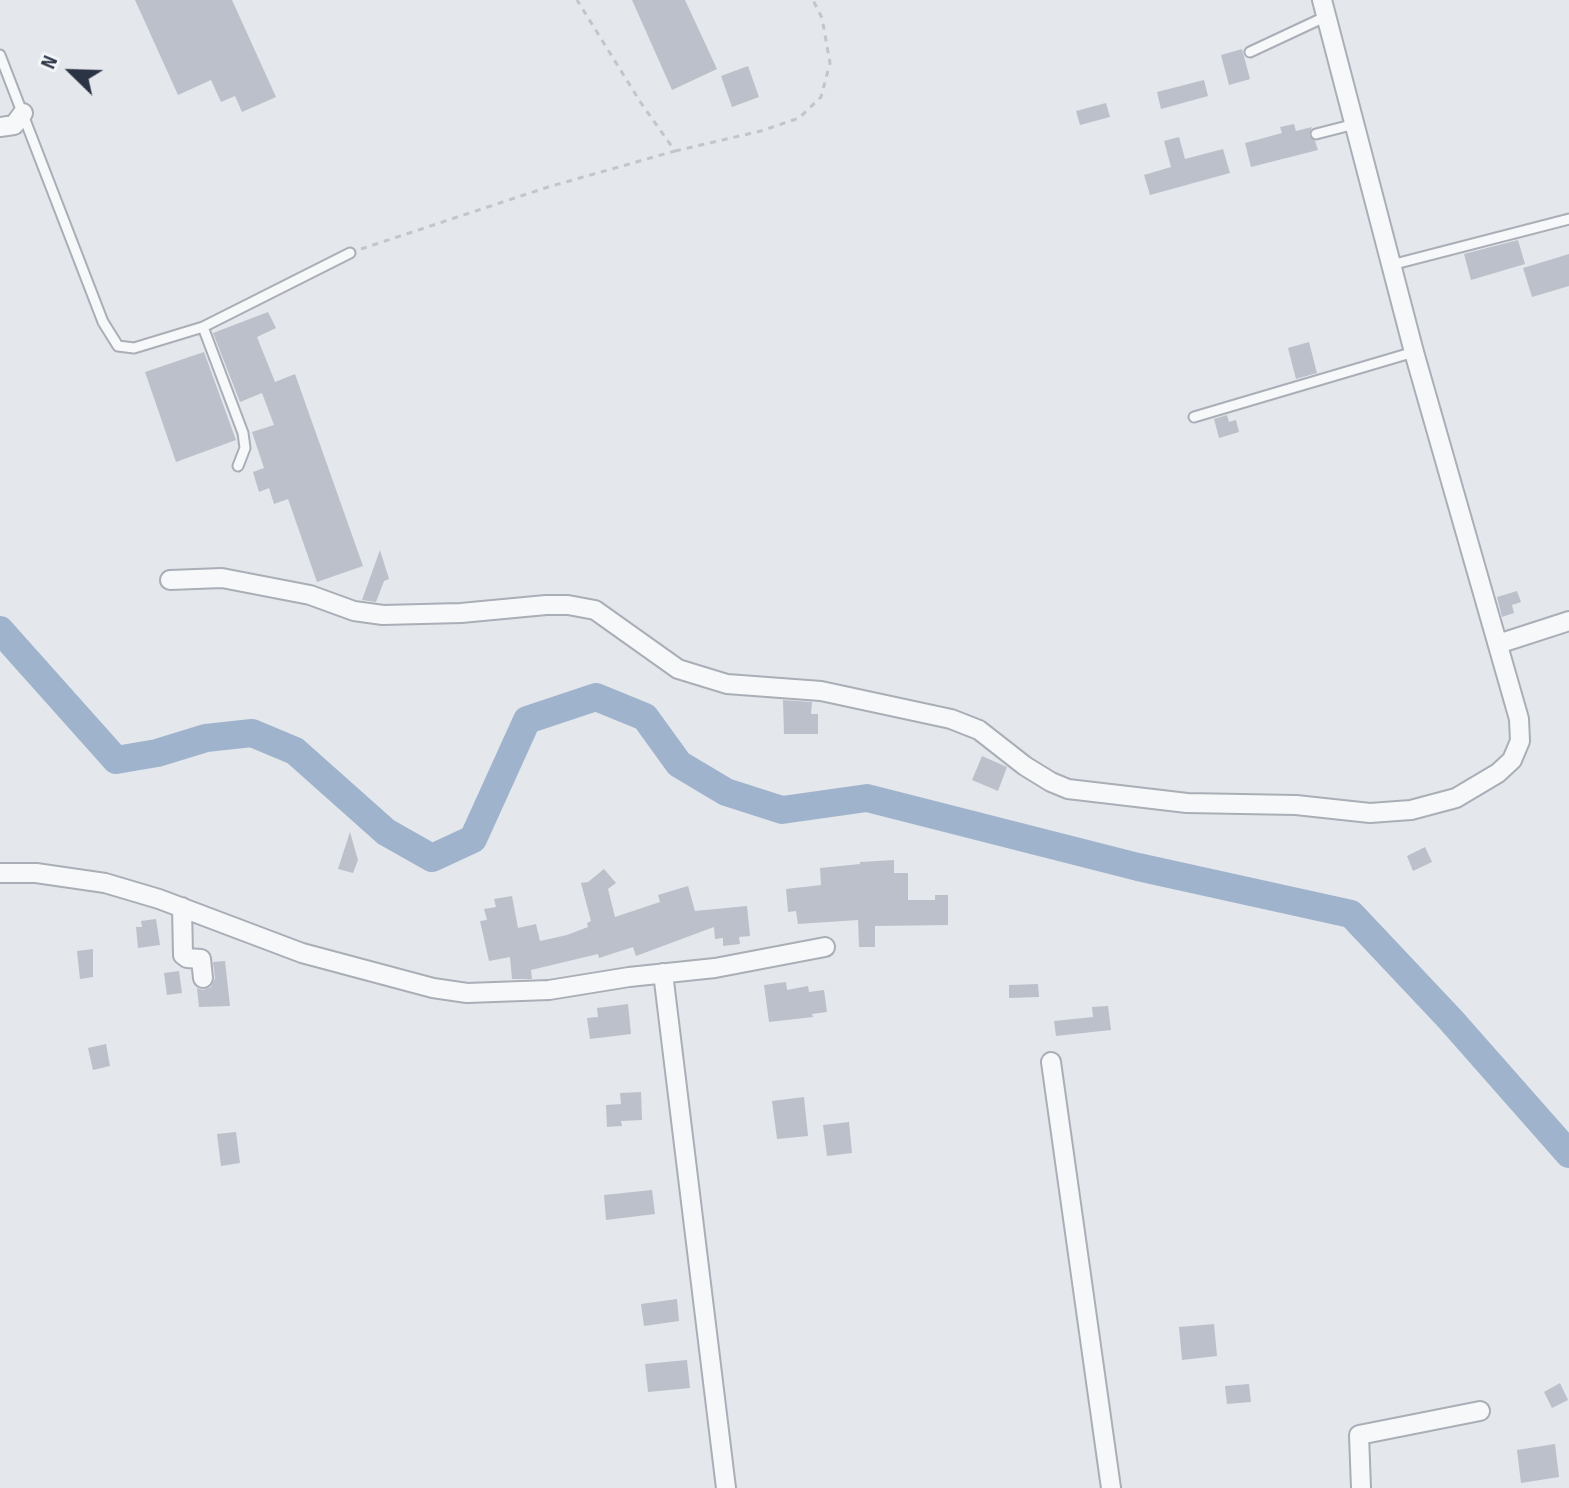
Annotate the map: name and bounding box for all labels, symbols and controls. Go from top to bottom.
north arrow [32,32,112,112]
text: N [35,52,64,73]

